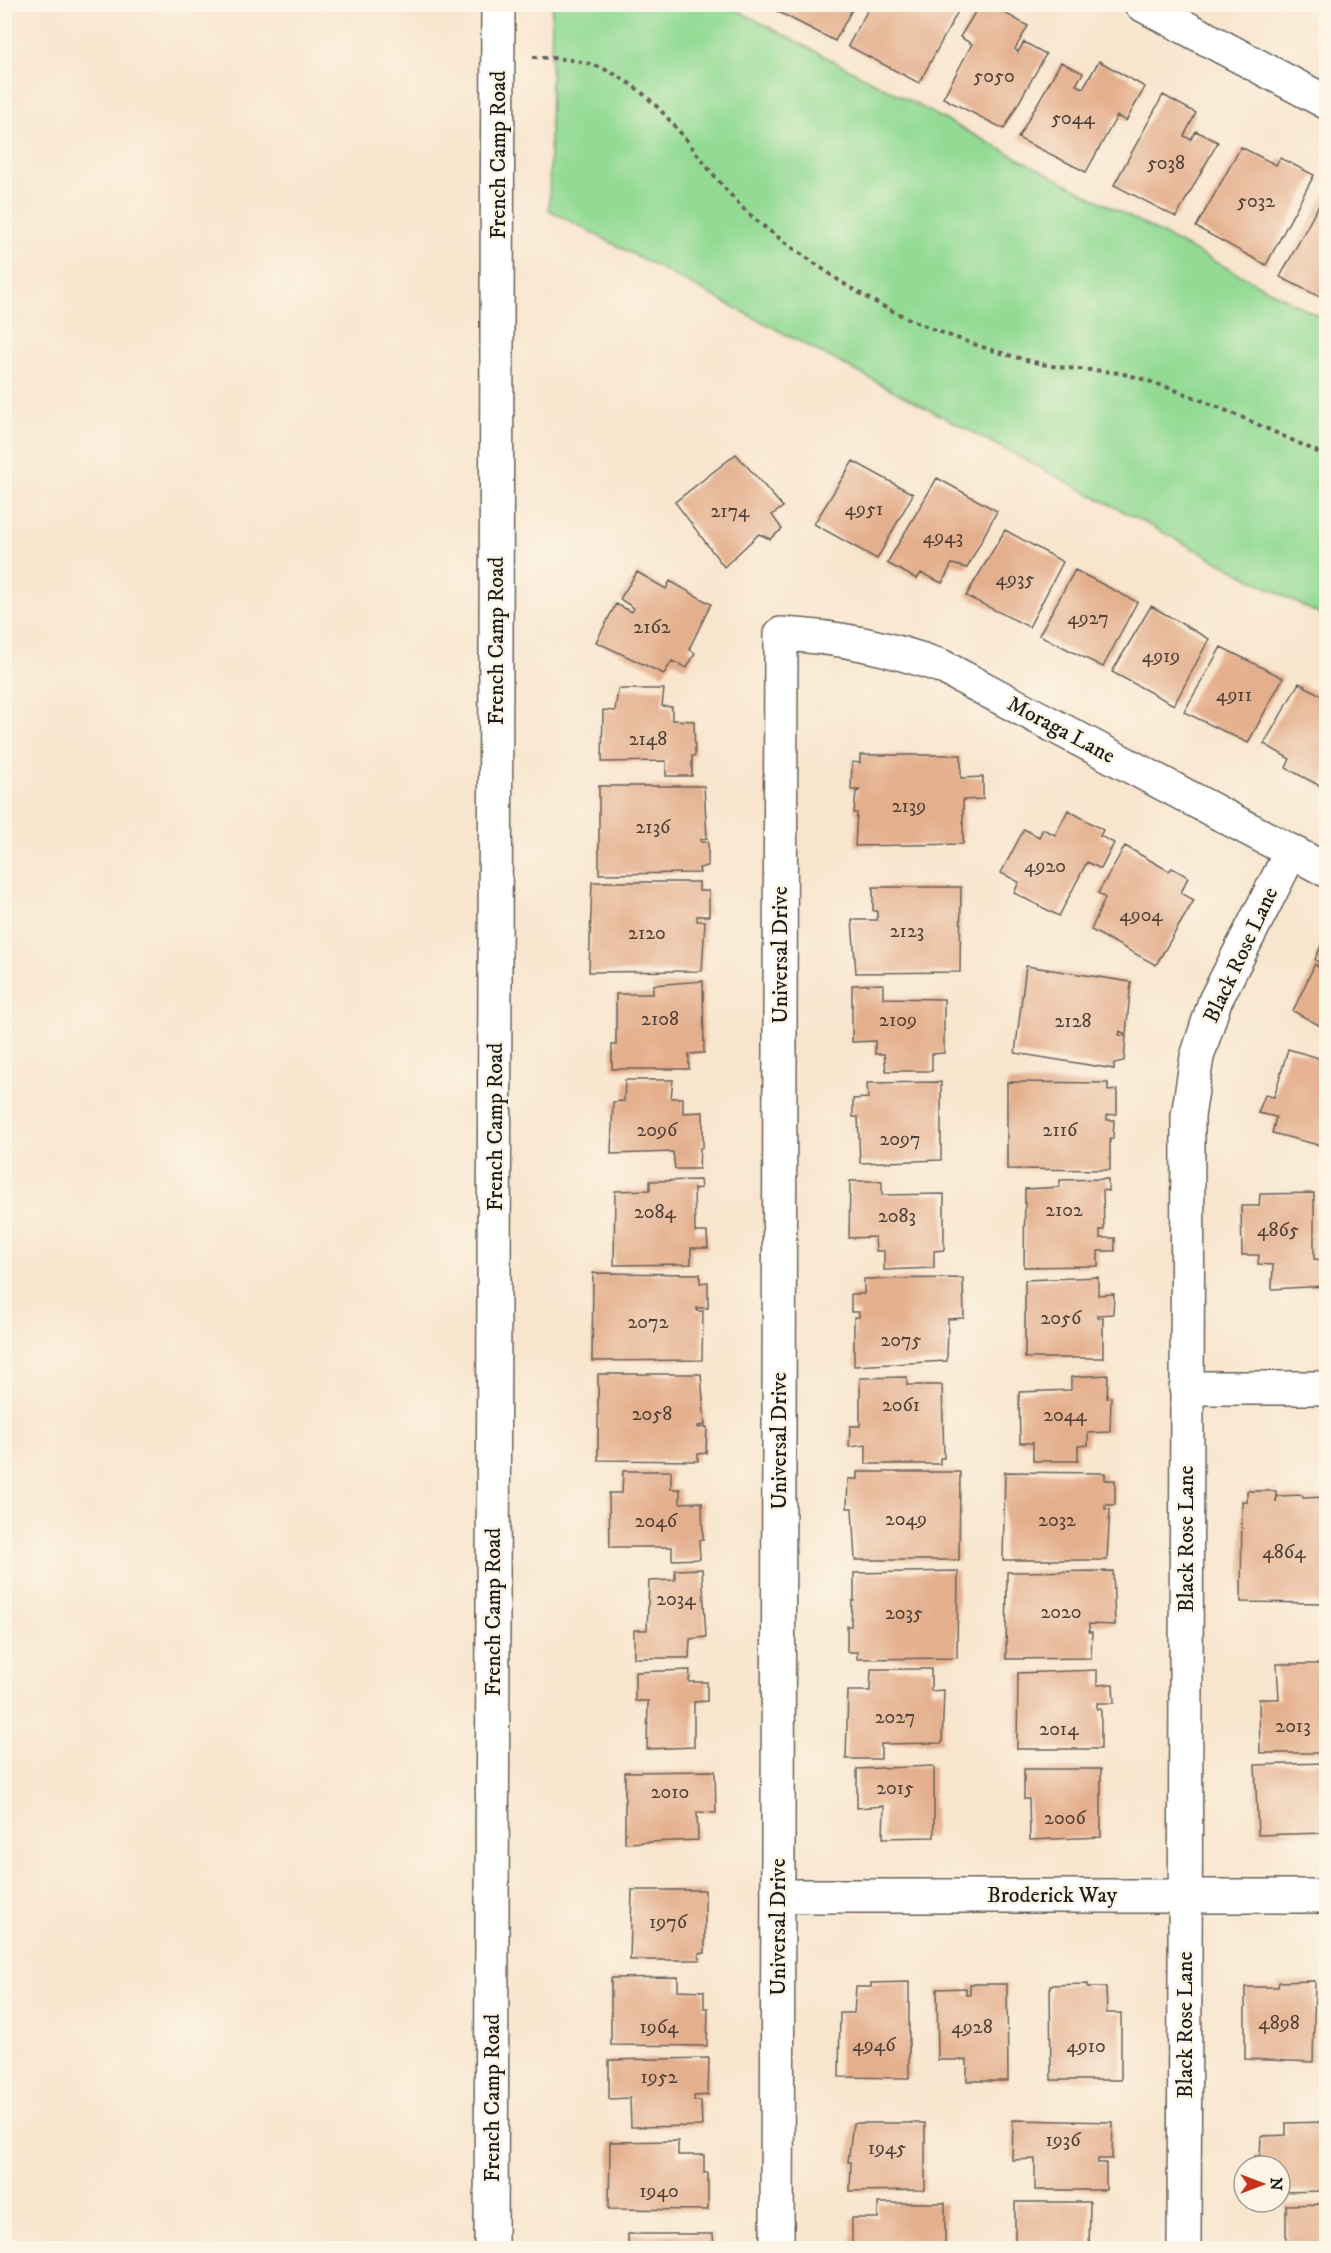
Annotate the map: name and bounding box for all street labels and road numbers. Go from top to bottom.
street label: French Camp Road [485,71,512,239]
street label: French Camp Road [483,557,510,725]
street label: Moraga Lane [1002,690,1120,770]
street label: Black Rose Lane [1198,883,1284,1027]
street label: Universal Drive [767,886,794,1024]
street label: French Camp Road [482,1043,509,1211]
street label: Universal Drive [766,1372,793,1510]
street label: Black Rose Lane [1173,1466,1200,1613]
street label: French Camp Road [480,1528,507,1696]
street label: Universal Drive [765,1858,792,1996]
street label: Broderick Way [987,1882,1118,1909]
street label: Black Rose Lane [1172,1952,1199,2099]
street label: French Camp Road [479,2014,506,2182]

